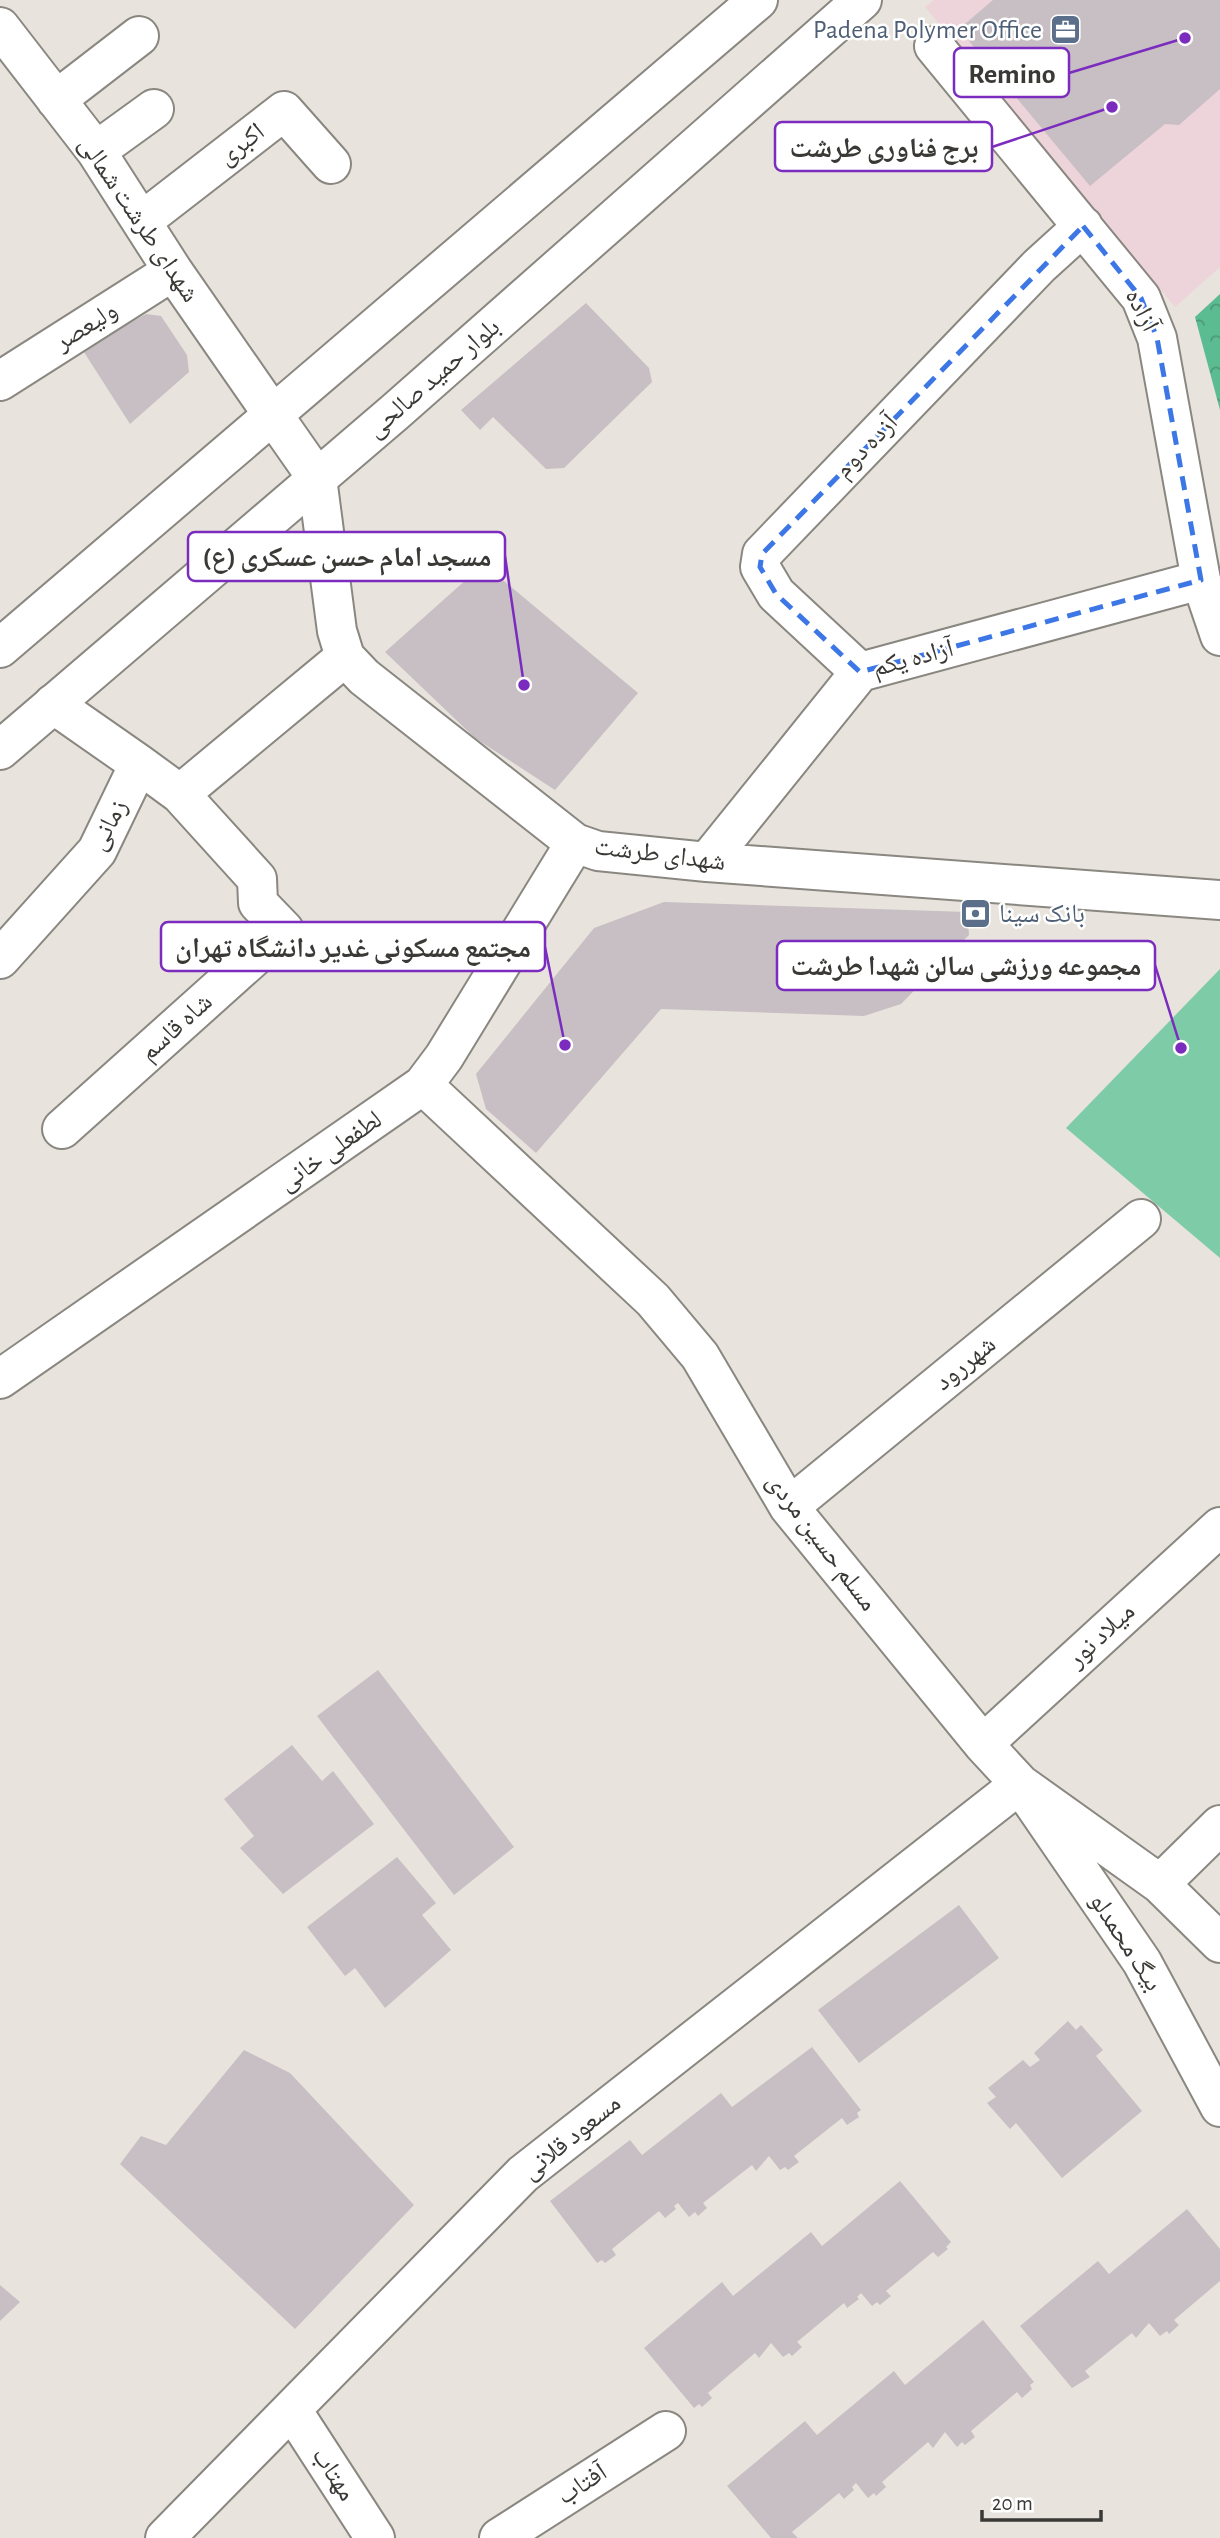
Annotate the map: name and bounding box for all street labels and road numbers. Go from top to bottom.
street label: اکبری [213,118,270,172]
street label: شهدای طرشت شمالی [72,131,204,308]
street label: آزاده [1120,284,1165,337]
street label: ولیعصر [49,297,122,357]
street label: بلوار حمید صالحی [361,313,506,444]
street label: آزده دوم [829,408,906,486]
street label: آزاده یکم [870,634,958,684]
street label: زمانی [84,795,134,856]
street label: شهدای طرشت [593,833,727,877]
street label: شاه قاسم [135,988,219,1068]
street label: لطفعلی خانی [274,1106,387,1198]
street label: شهررود [929,1331,1001,1396]
street label: مسلم حسین مردی [759,1468,882,1618]
street label: میلاد نور [1062,1598,1140,1674]
street label: بیگ محمدلو [1084,1888,1167,1996]
street label: مسعود قلانی [517,2089,627,2186]
street label: مهتاب [307,2443,361,2506]
street label: آفتاب [552,2457,613,2510]

